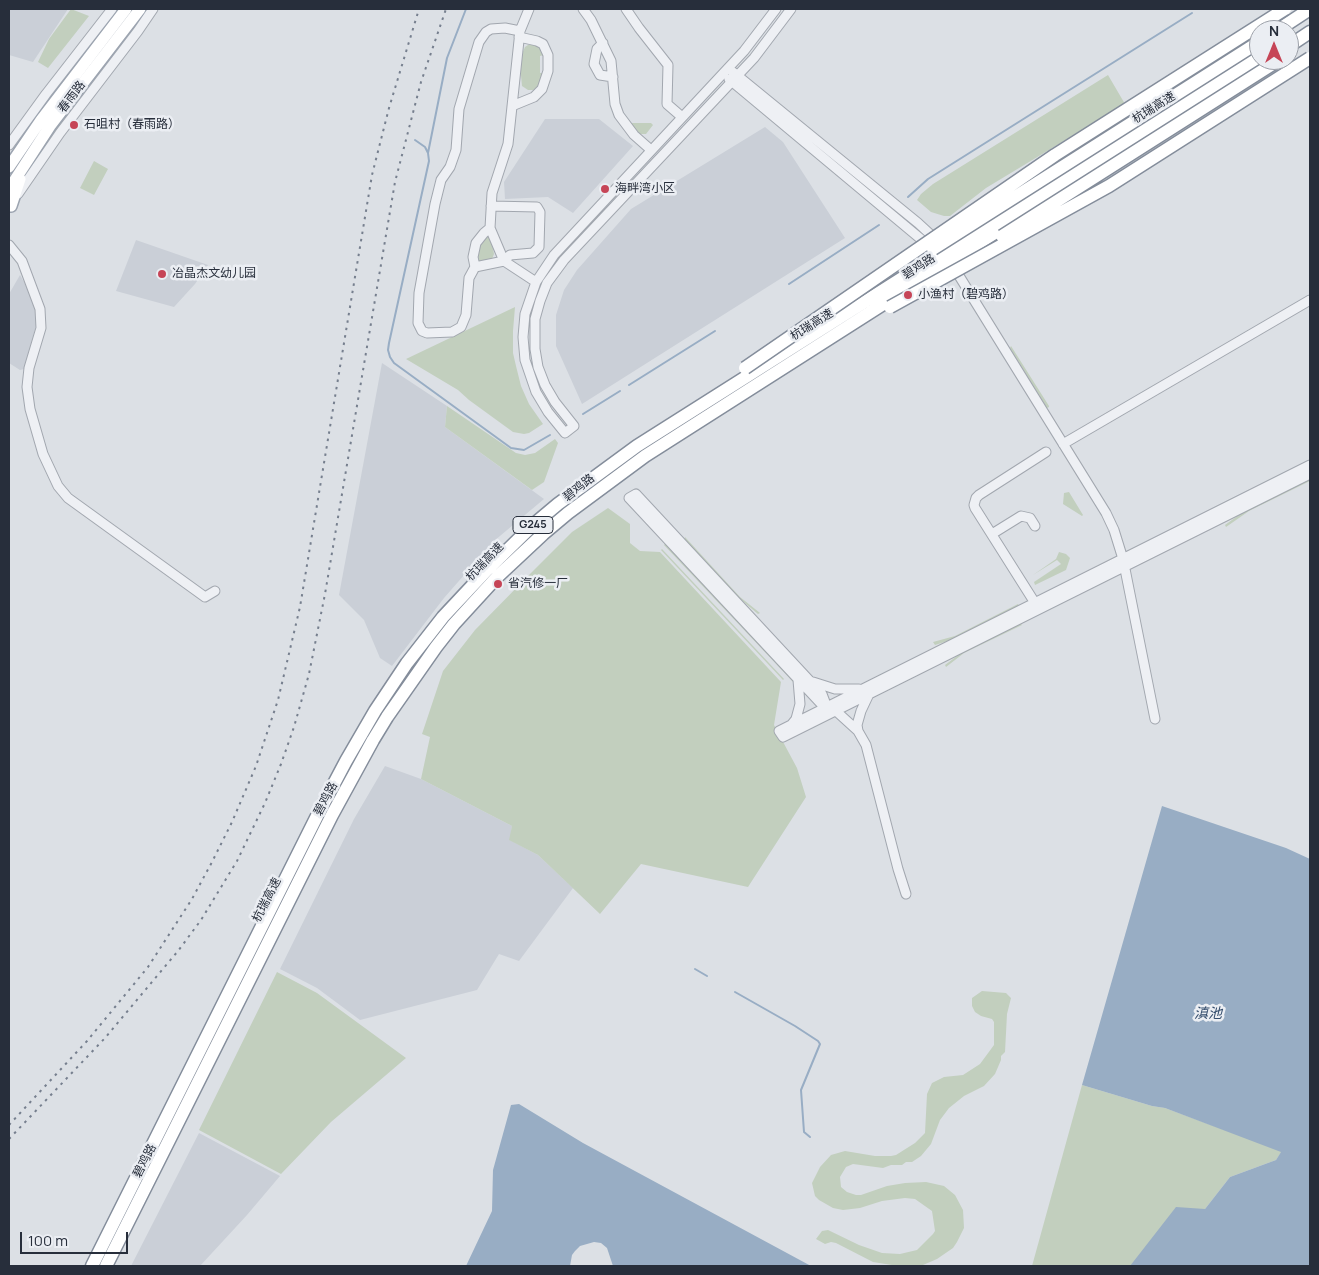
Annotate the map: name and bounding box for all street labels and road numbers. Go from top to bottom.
street label: 春雨路 [55,78,89,116]
street label: 杭瑞高速 [1130,89,1178,127]
street label: 碧鸡路 [900,251,938,283]
street label: 杭瑞高速 [788,306,836,344]
street label: 碧鸡路 [560,471,598,505]
road number: G245 [513,516,553,534]
street label: 杭瑞高速 [463,540,507,584]
street label: 碧鸡路 [311,780,341,818]
street label: 杭瑞高速 [250,875,284,925]
street label: 碧鸡路 [130,1142,160,1180]

